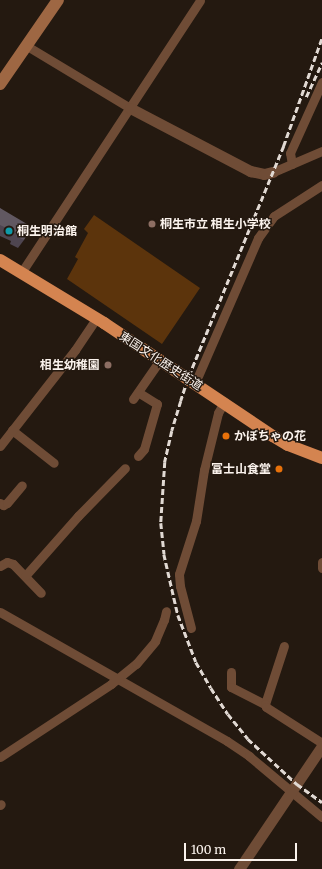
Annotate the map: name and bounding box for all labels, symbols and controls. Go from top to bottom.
place label: 桐生市立 相生小学校 [160,217,271,231]
marker: 桐生市立 相生小学校 [147,219,157,229]
place label: 桐生明治館 [17,224,77,238]
marker: 桐生明治館 [4,226,14,236]
street label: 東国文化歴史街道 [117,329,205,393]
place label: 相生幼稚園 [40,358,100,372]
marker: 相生幼稚園 [103,360,113,370]
place label: かぼちゃの花 [234,429,306,443]
marker: かぼちゃの花 [221,431,231,441]
place label: 冨士山食堂 [211,462,271,476]
marker: 冨士山食堂 [274,464,284,474]
scale bar [186,835,299,861]
text: 100 m [191,842,226,857]

